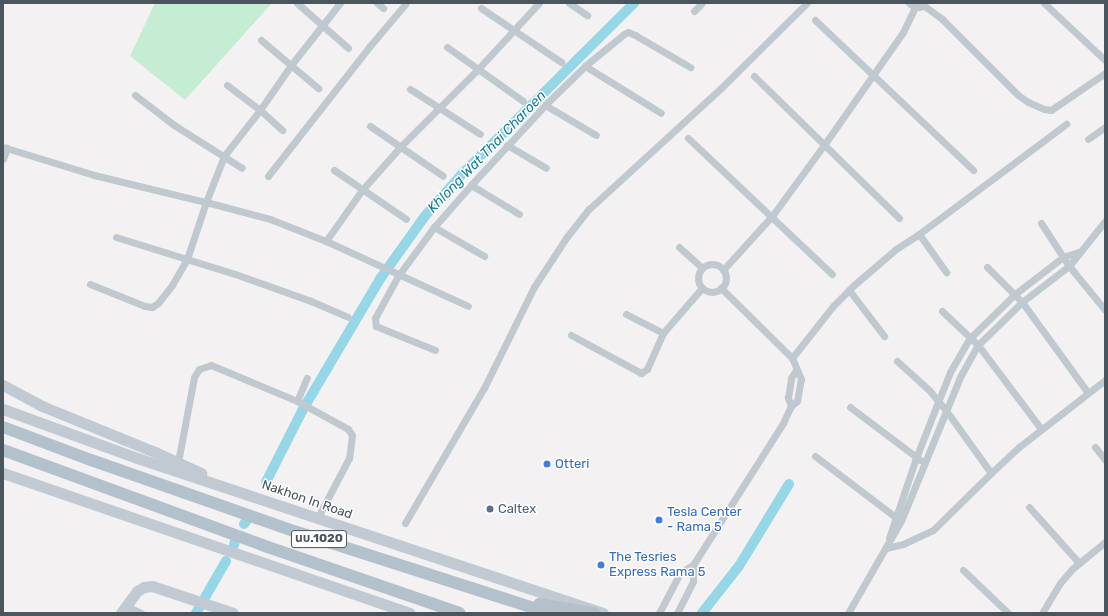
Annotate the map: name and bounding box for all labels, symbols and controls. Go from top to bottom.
water label: Khlong Wat Thai Charoen [424,87,550,217]
place label: Otteri [555,456,589,472]
marker: Otteri [542,459,552,469]
street label: Nakhon In Road [260,477,354,523]
place label: Caltex [498,501,536,517]
marker: Caltex [485,504,495,514]
place label: Tesla Center - Rama 5 [667,505,742,536]
marker: Tesla Center - Rama 5 [654,515,664,525]
road number: นบ.1020 [290,529,348,549]
place label: The Tesries Express Rama 5 [609,550,706,581]
marker: The Tesries Express Rama 5 [596,560,606,570]

